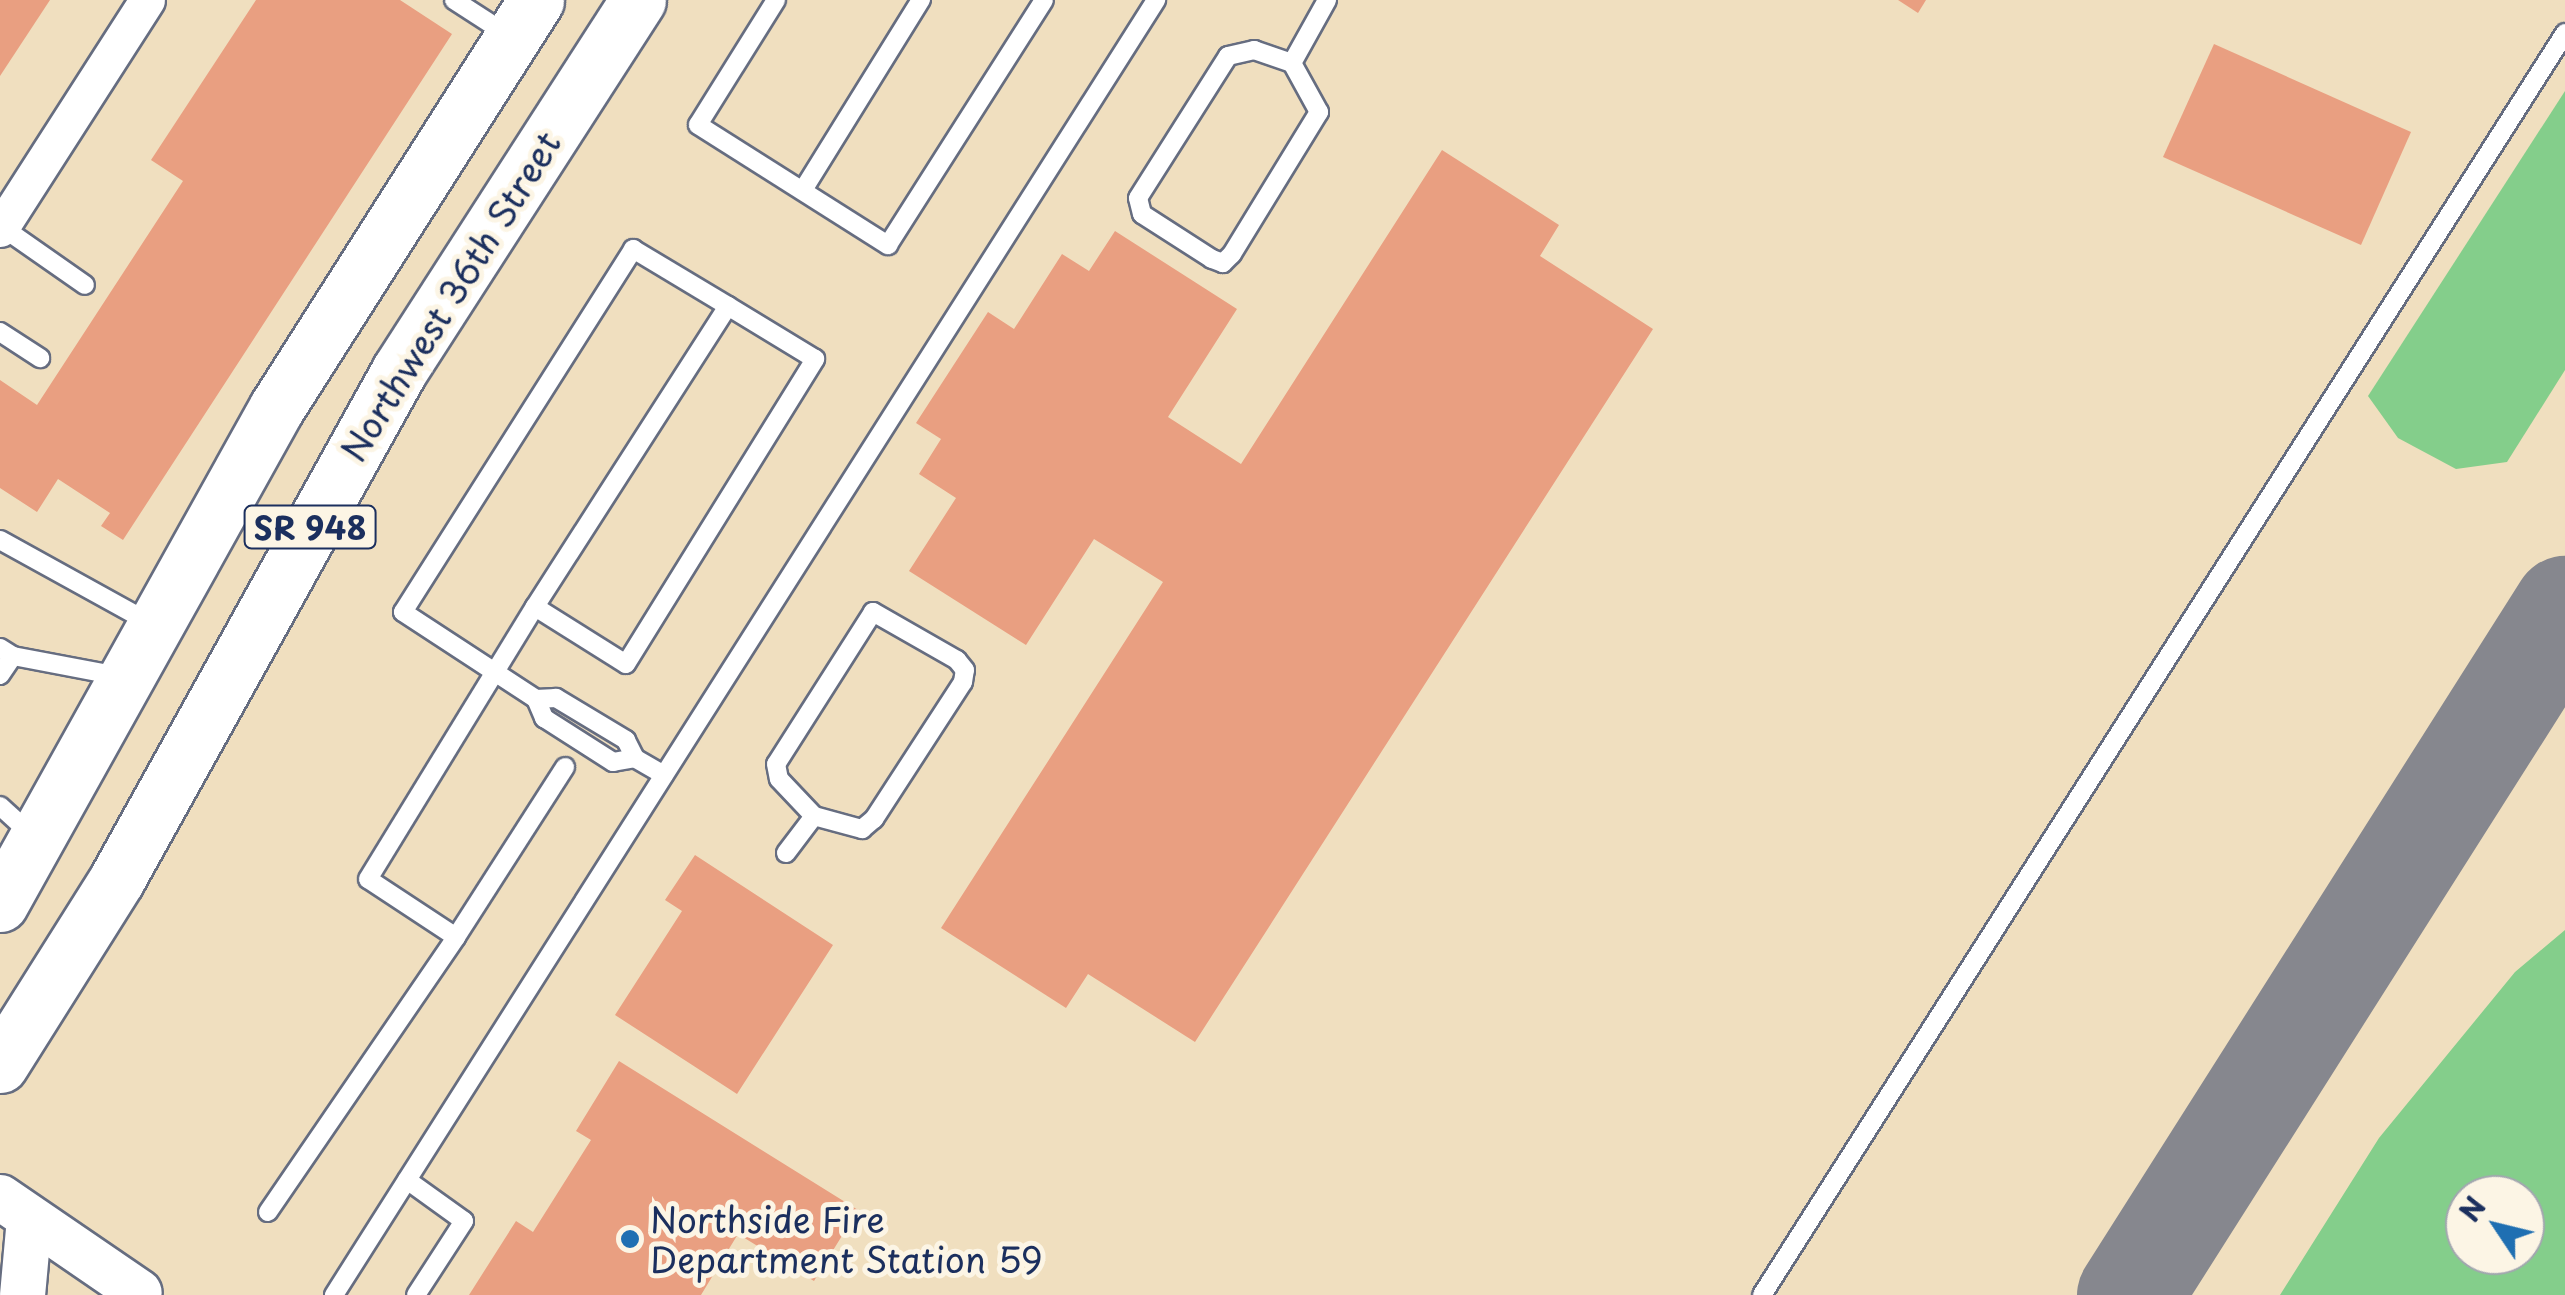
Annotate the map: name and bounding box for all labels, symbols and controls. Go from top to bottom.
street label: Northwest 36th Street [331,122,569,470]
road number: SR 948 [242,500,378,554]
north arrow [2445,1175,2545,1275]
text: N [2448,1187,2496,1230]
place label: Northside Fire Department Station 59 [650,1198,1041,1280]
marker: Northside Fire Department Station 59 [619,1228,641,1250]

